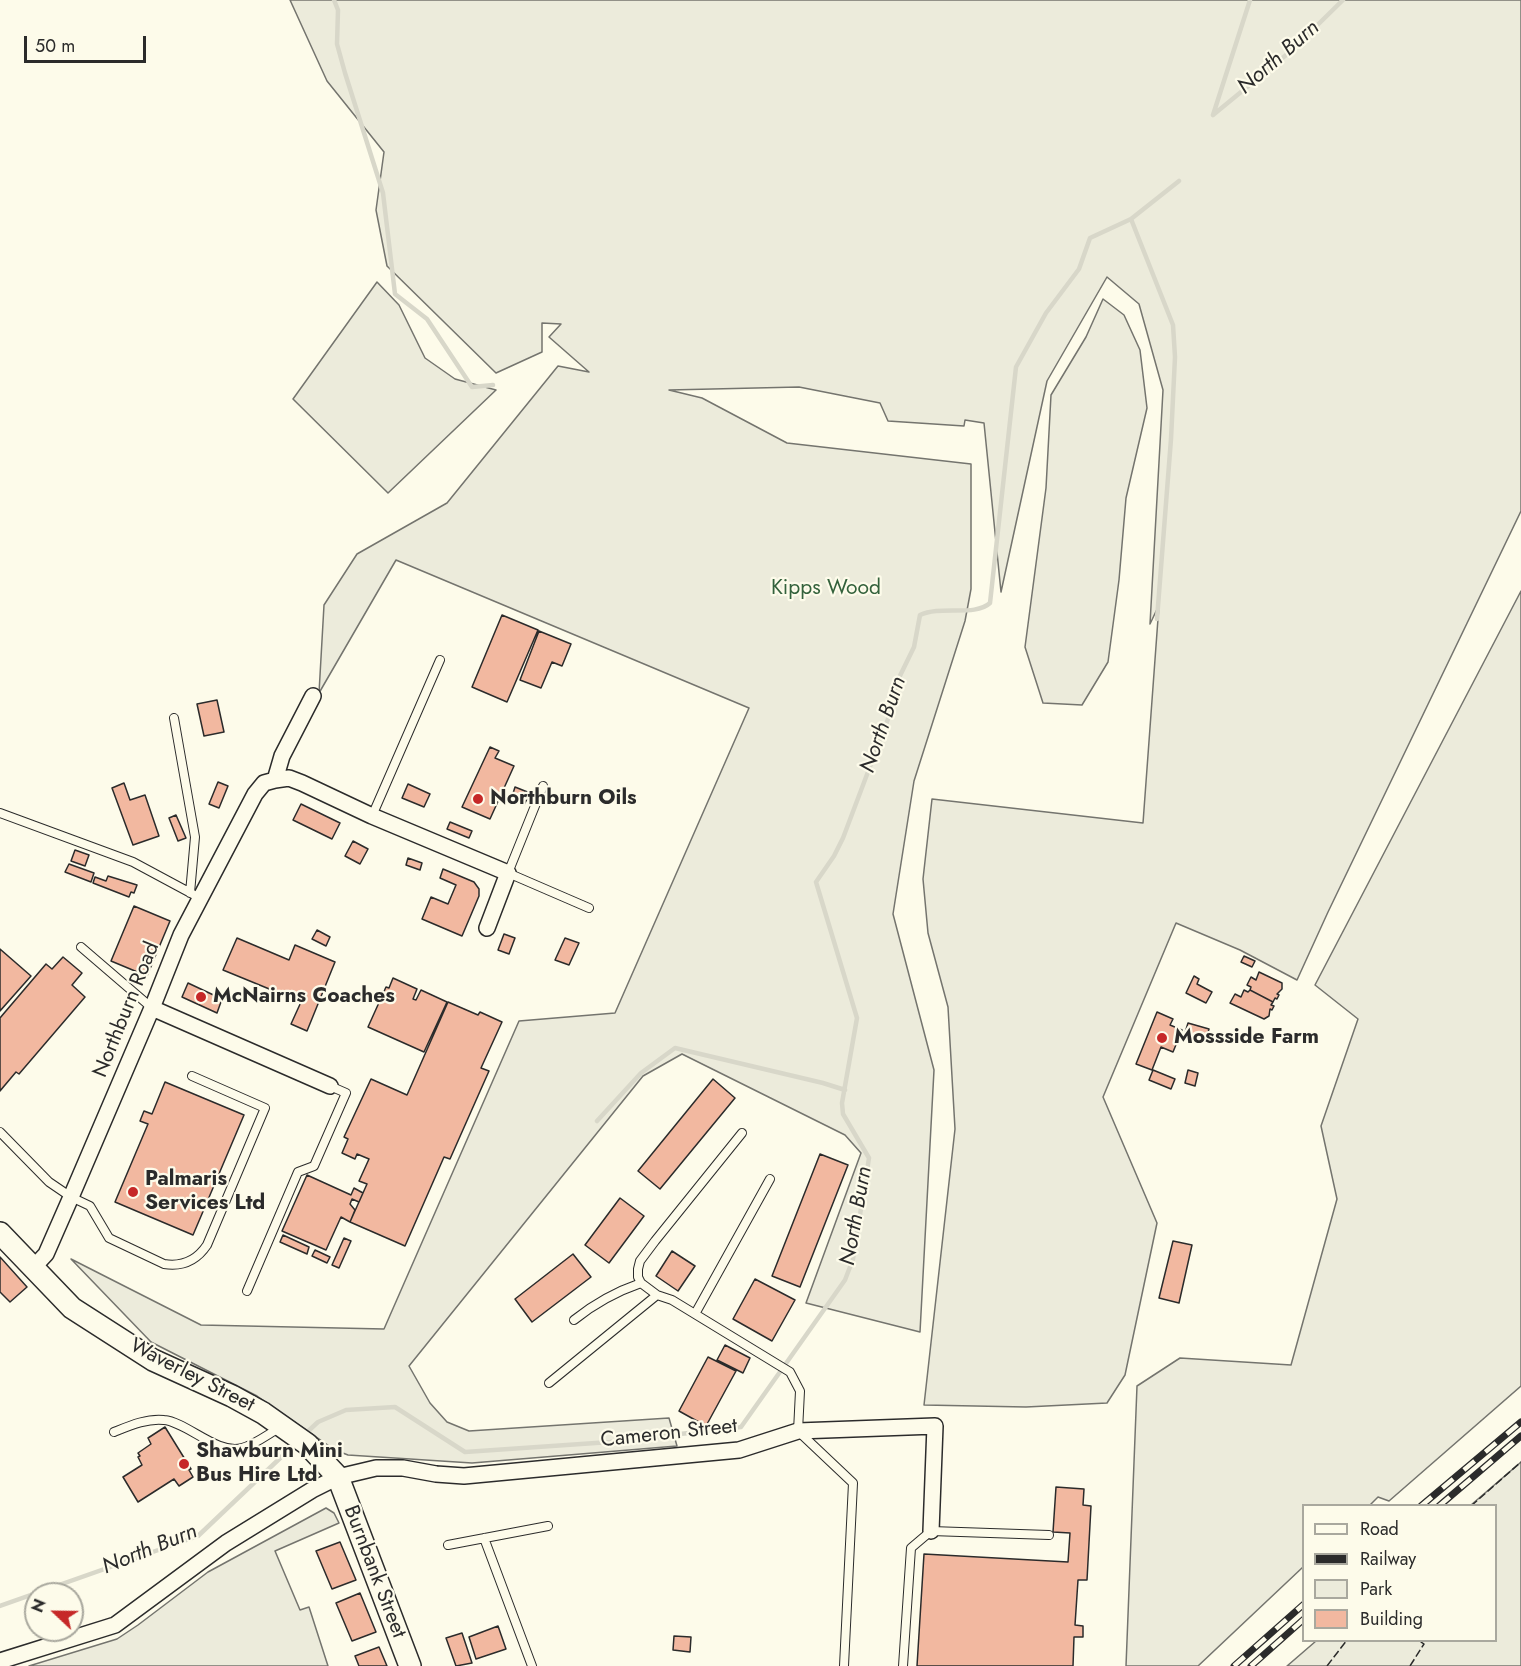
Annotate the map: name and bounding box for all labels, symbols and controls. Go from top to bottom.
water label: North Burn [1233,15,1325,101]
scale bar [27,24,148,62]
text: 50 m [35,33,75,59]
park label: Kipps Wood [771,576,881,602]
water label: North Burn [855,673,913,777]
place label: Northburn Oils [490,786,637,812]
marker: Northburn Oils [471,792,485,806]
street label: Northburn Road [88,939,166,1081]
place label: McNairns Coaches [213,984,395,1010]
marker: McNairns Coaches [194,990,208,1004]
place label: Mossside Farm [1174,1025,1319,1051]
marker: Mossside Farm [1155,1031,1169,1045]
water label: North Burn [835,1164,879,1268]
place label: Palmaris Services Ltd [145,1167,265,1217]
marker: Palmaris Services Ltd [126,1185,140,1199]
street label: Waverley Street [125,1334,259,1418]
street label: Cameron Street [599,1414,739,1454]
place label: Shawburn Mini Bus Hire Ltd [196,1439,343,1489]
marker: Shawburn Mini Bus Hire Ltd [177,1457,191,1471]
street label: Burnbank Street [337,1502,411,1642]
legend [1302,1504,1497,1642]
text: Road [1360,1516,1399,1542]
water label: North Burn [99,1519,201,1581]
text: Railway [1360,1546,1416,1572]
text: Park [1360,1576,1392,1602]
north arrow [24,1582,84,1642]
text: N [26,1596,52,1616]
text: Building [1360,1606,1423,1632]

